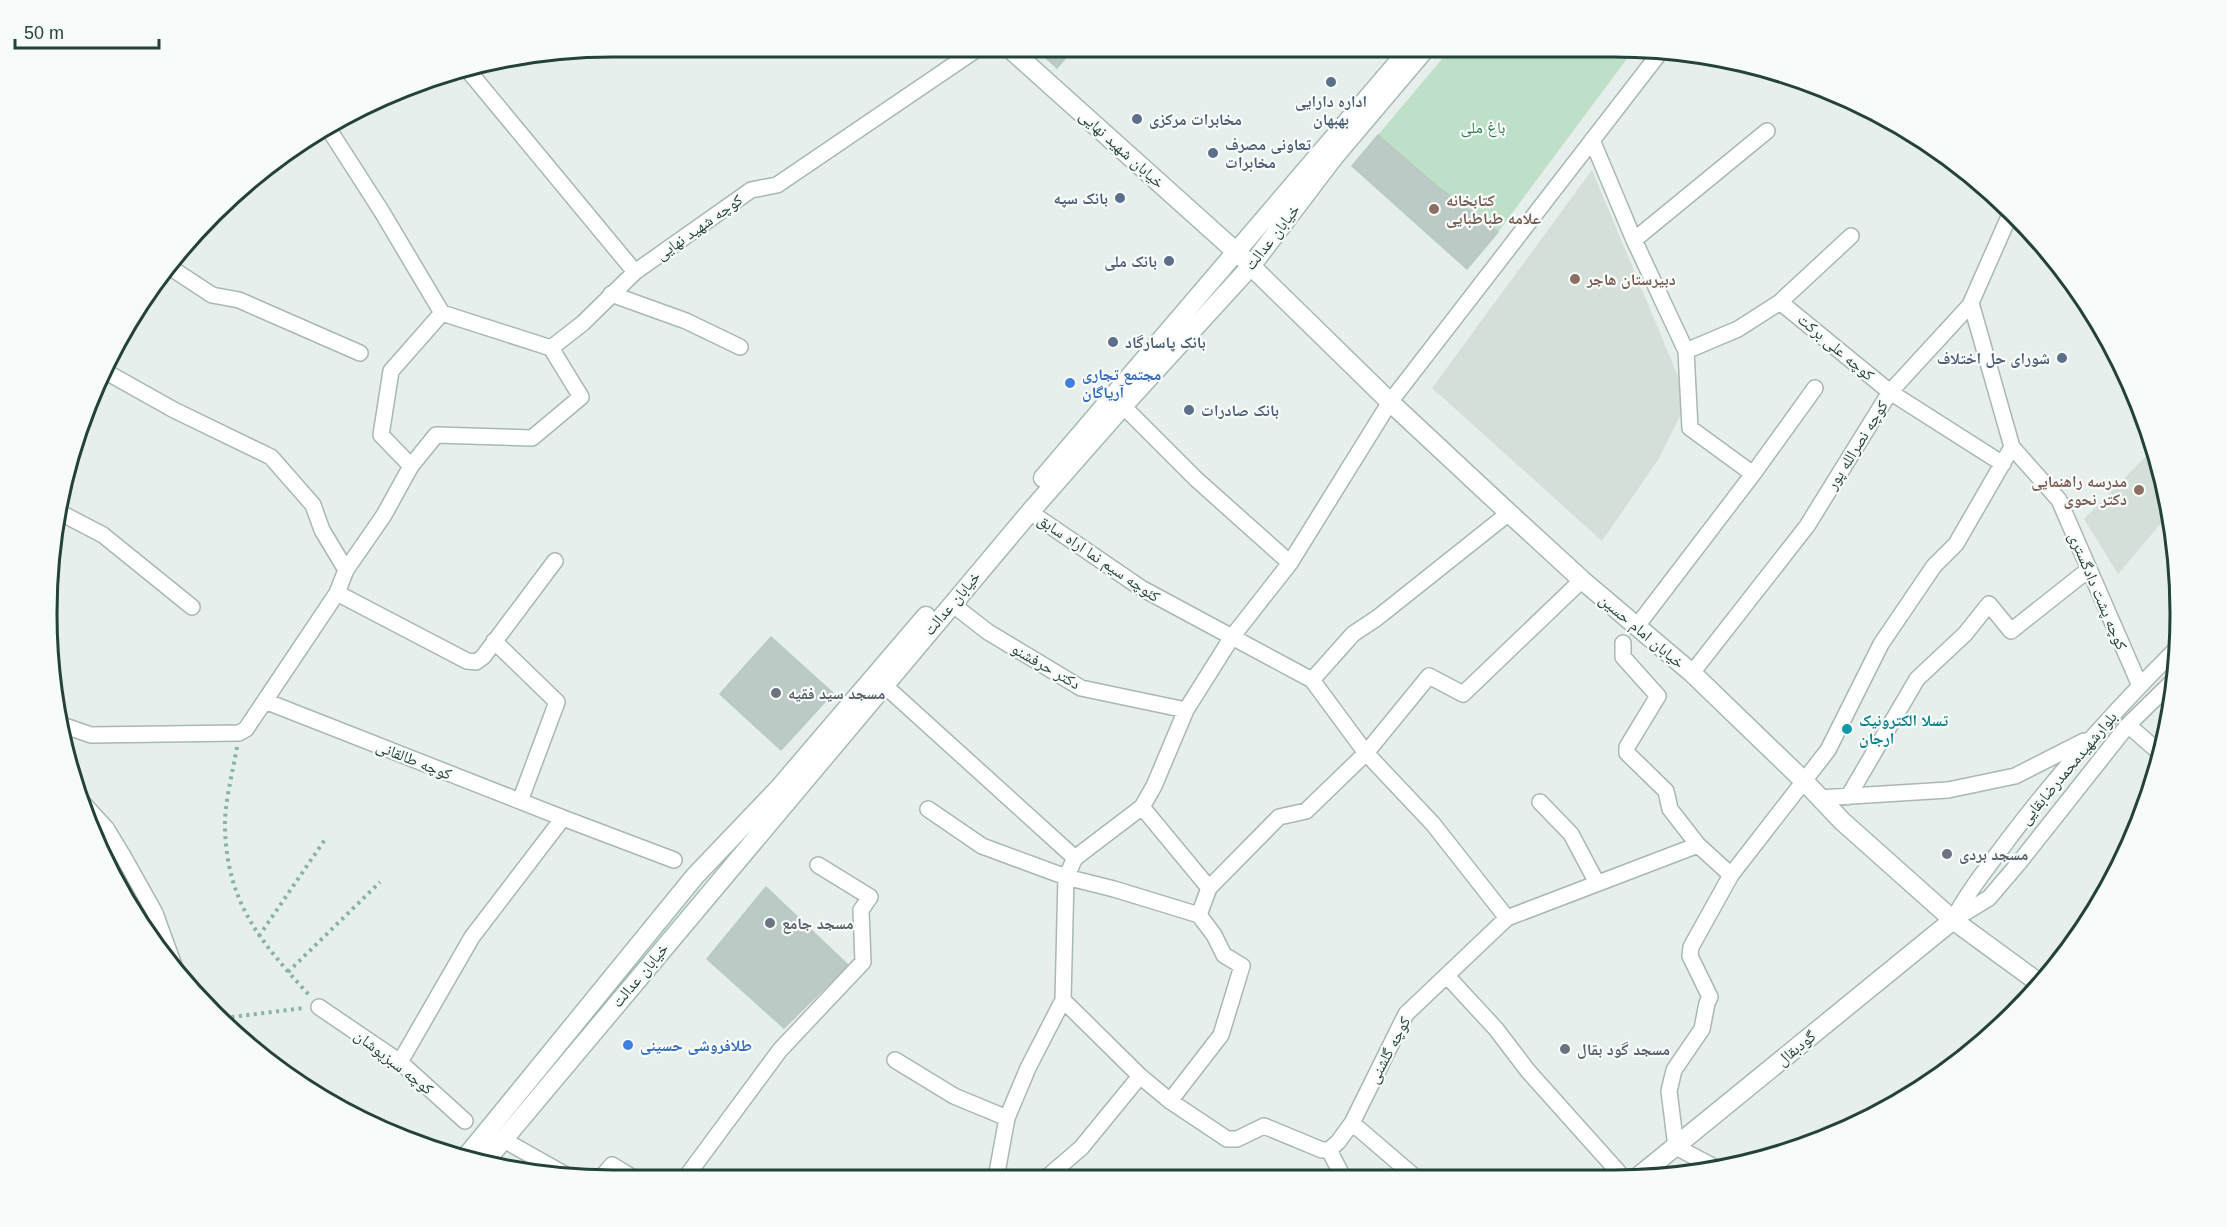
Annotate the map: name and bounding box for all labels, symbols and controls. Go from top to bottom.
scale bar [15,12,159,50]
text: 50 m [24,23,64,43]
marker: اداره دارایی بهبهان [1324,75,1338,89]
place label: اداره دارایی بهبهان [1295,93,1367,129]
street label: خیابان شهید نهایی [1075,107,1168,193]
place label: مخابرات مرکزی [1149,111,1242,129]
marker: مخابرات مرکزی [1130,112,1144,126]
park label: باغ ملی [1461,119,1505,138]
place label: تعاونی مصرف مخابرات [1225,136,1312,171]
marker: تعاونی مصرف مخابرات [1206,146,1220,160]
place label: بانک سپه [1053,190,1108,208]
street label: کوچه شهید نهایی [653,191,747,265]
marker: بانک سپه [1113,191,1127,205]
place label: کتابخانه علامه طباطبایی [1446,192,1541,228]
street label: خیابان عدالت [1241,201,1304,274]
marker: کتابخانه علامه طباطبایی [1427,202,1441,216]
place label: بانک ملی [1104,253,1157,271]
marker: بانک ملی [1162,254,1176,268]
place label: دبیرستان هاجر [1586,271,1676,289]
marker: دبیرستان هاجر [1568,272,1582,286]
street label: کوچه علی برکت [1793,310,1878,385]
place label: بانک پاسارگاد [1125,334,1206,352]
marker: بانک پاسارگاد [1106,335,1120,349]
place label: شورای حل اختلاف [1937,350,2050,368]
marker: شورای حل اختلاف [2055,351,2069,365]
place label: مجتمع تجاری آریاگان [1082,366,1161,402]
marker: مجتمع تجاری آریاگان [1063,376,1077,390]
street label: کوچه نصرالله پور [1822,397,1892,494]
place label: بانک صادرات [1201,402,1279,419]
marker: بانک صادرات [1182,403,1196,417]
place label: مدرسه راهنمایی دکتر نحوی [2031,473,2127,509]
marker: مدرسه راهنمایی دکتر نحوی [2132,483,2146,497]
street label: کئوچه سیم نما اراه سابق [1034,511,1163,607]
street label: کوچه پشت دادگستری [2064,530,2131,653]
street label: خیابان عدالت [920,568,985,640]
street label: خیابان امام حسین [1595,591,1688,673]
street label: دکتر حرفشنو [1008,640,1083,693]
place label: مسجد سید فقیه [788,685,885,702]
marker: مسجد سید فقیه [769,686,783,700]
street label: بلوارشهیدمحمدرضابقایی [2016,708,2122,829]
place label: تسلا الکترونیک ارجان [1859,712,1949,748]
marker: تسلا الکترونیک ارجان [1840,722,1854,736]
street label: کوچه طالقانی [373,737,454,785]
place label: مسجد بردی [1959,846,2028,864]
marker: مسجد بردی [1940,847,1954,861]
place label: مسجد جامع [782,915,854,934]
marker: مسجد جامع [763,916,777,930]
street label: خیابان عدالت [608,940,673,1012]
street label: کوچه گلشنی [1364,1014,1416,1087]
street label: کوچه سبزپوشان [350,1026,437,1100]
street label: گودبقال [1773,1027,1820,1070]
place label: طلافروشی حسینی [640,1037,752,1055]
marker: طلافروشی حسینی [621,1038,635,1052]
place label: مسجد گود بقال [1577,1041,1670,1059]
marker: مسجد گود بقال [1558,1042,1572,1056]

